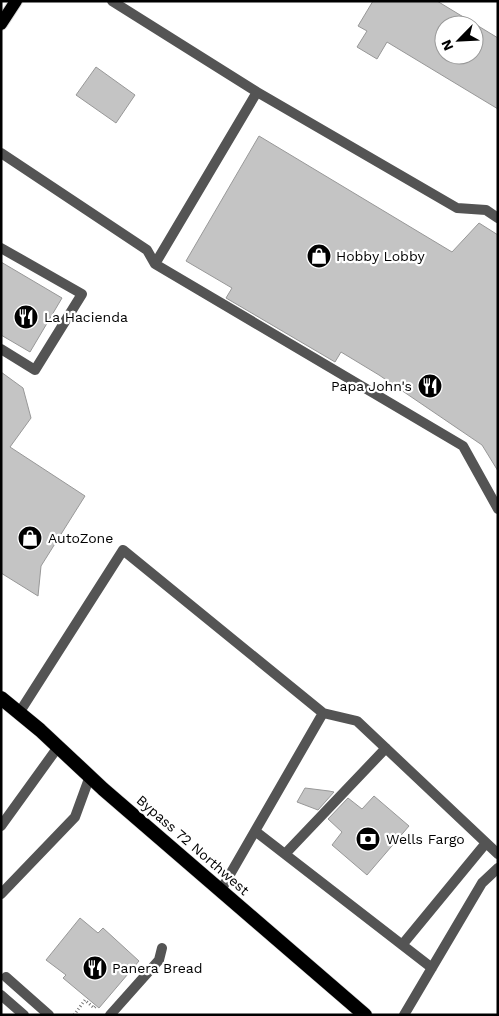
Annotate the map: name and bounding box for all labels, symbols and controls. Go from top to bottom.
north arrow [434,15,484,65]
text: N [438,37,457,53]
shop icon: Hobby Lobby [306,243,332,269]
place label: Hobby Lobby [336,248,425,264]
restaurant icon: La Hacienda [13,304,39,330]
place label: La Hacienda [44,309,128,325]
restaurant icon: Papa John's [417,373,443,399]
place label: Papa John's [331,378,412,394]
shop icon: AutoZone [17,525,43,551]
place label: AutoZone [48,530,113,546]
street label: Bypass 72 Northwest [133,792,253,898]
bank icon: Wells Fargo [355,826,381,852]
place label: Wells Fargo [386,831,465,847]
restaurant icon: Panera Bread [82,955,108,981]
place label: Panera Bread [112,960,203,976]

